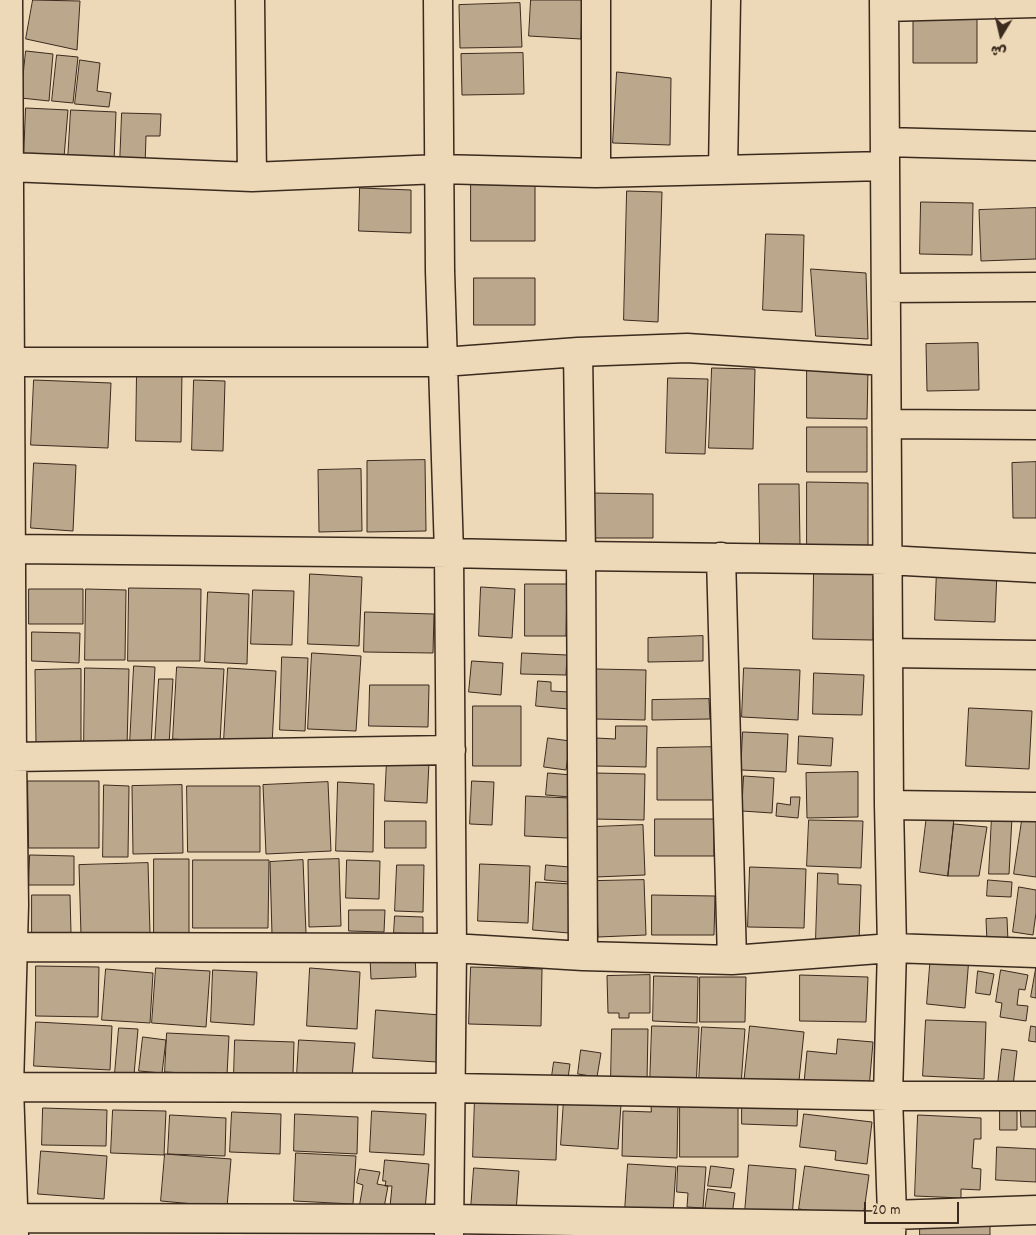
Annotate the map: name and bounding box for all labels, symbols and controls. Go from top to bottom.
north arrow [976,10,1026,60]
text: ش [989,39,1008,61]
scale bar [866,1192,961,1224]
text: 20 m [872,1200,900,1222]

